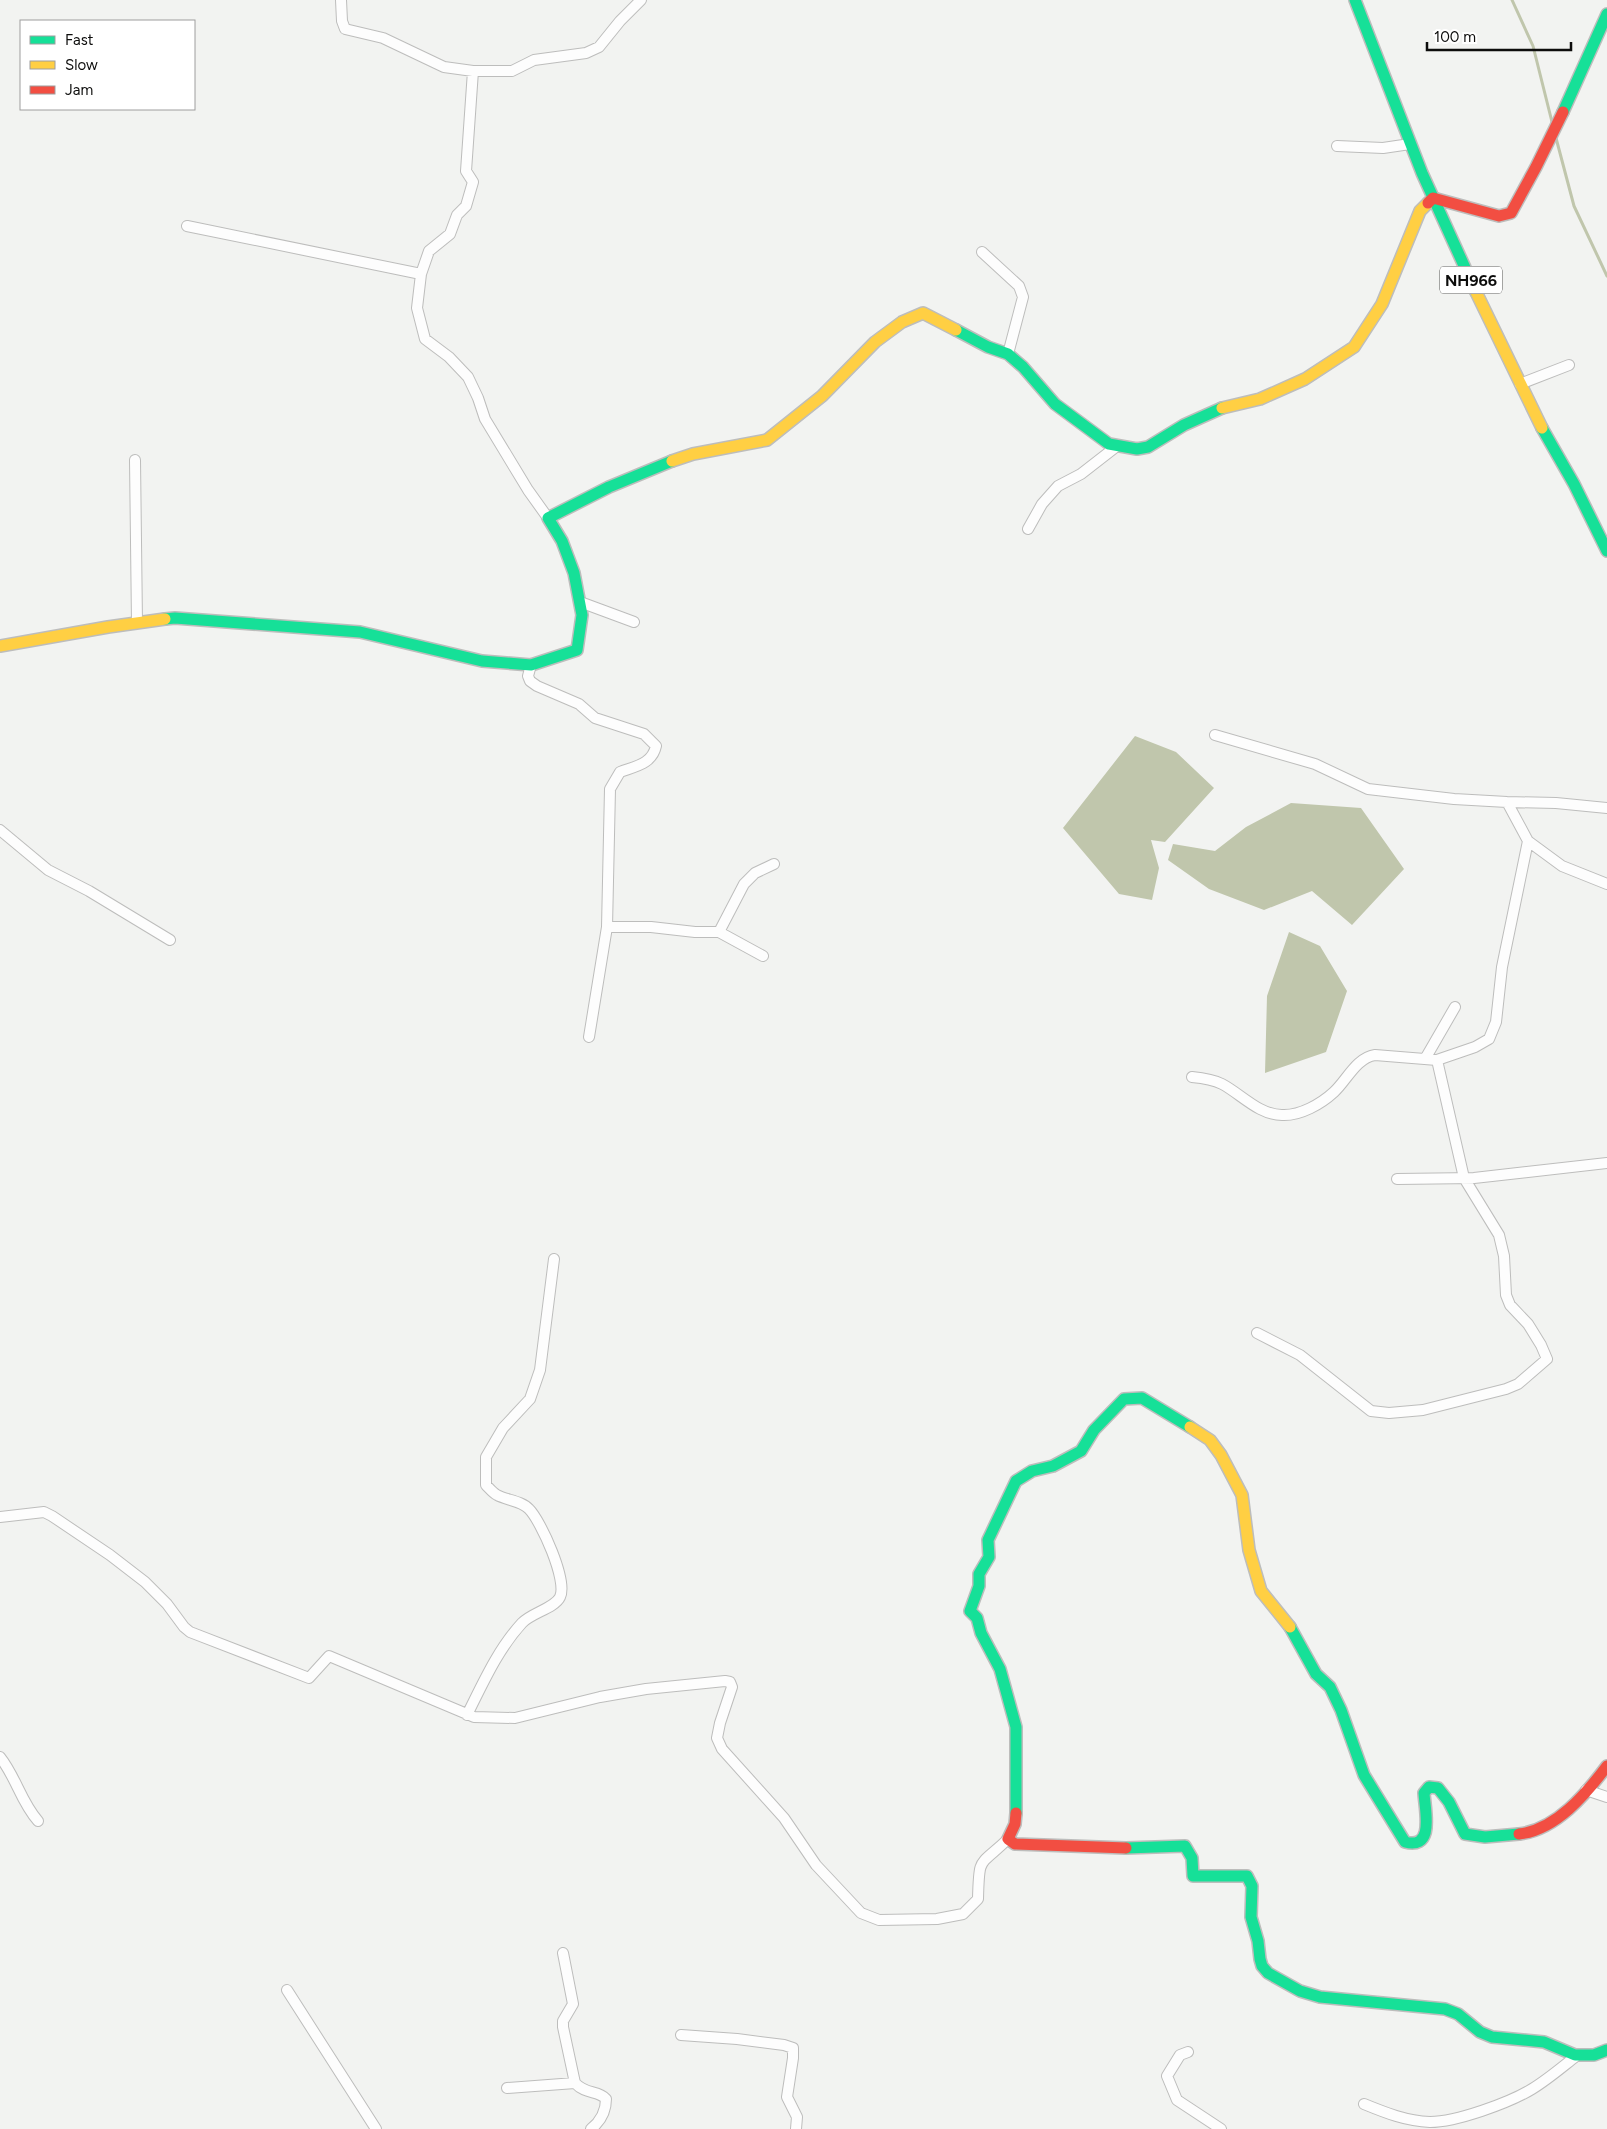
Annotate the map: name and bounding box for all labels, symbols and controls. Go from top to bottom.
legend [20,20,195,110]
scale bar [1427,20,1571,52]
text: 100 m [1434,28,1476,46]
text: Fast [65,31,94,49]
text: Slow [65,56,98,74]
text: Jam [65,81,93,99]
road number: NH966 [1440,266,1502,294]

